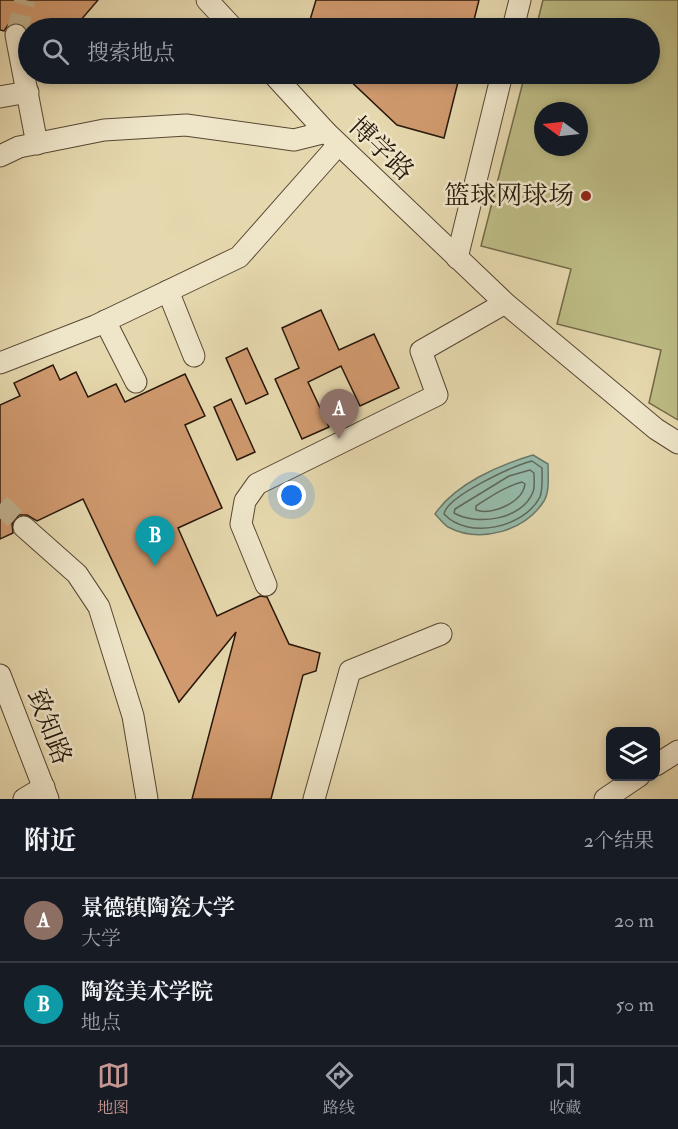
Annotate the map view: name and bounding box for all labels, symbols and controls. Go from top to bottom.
search box [18,18,660,84]
icon: search [39,35,72,68]
text: 搜索地点 [87,39,175,67]
north arrow [534,102,588,156]
street label: 博学路 [342,110,420,188]
place label: 篮球网球场 [444,180,574,212]
marker: 篮球网球场 [579,189,593,203]
pin: A [320,390,358,439]
your location [277,481,306,510]
pin: B [136,516,174,566]
street label: 致知路 [20,685,78,769]
map controls [606,727,660,781]
button: layers [606,727,660,781]
text: 附近 [24,825,76,857]
text: 2个结果 [584,828,654,853]
text: 景德镇陶瓷大学 [81,894,235,922]
text: A [37,908,50,933]
text: 20 m [614,908,654,933]
text: 大学 [81,926,121,951]
text: 陶瓷美术学院 [81,978,213,1006]
text: B [37,992,50,1017]
text: 50 m [615,992,654,1017]
text: 地点 [81,1010,121,1035]
tab: 地图 [97,1059,130,1118]
tab: 路线 [323,1059,356,1118]
tab: 收藏 [549,1059,582,1118]

